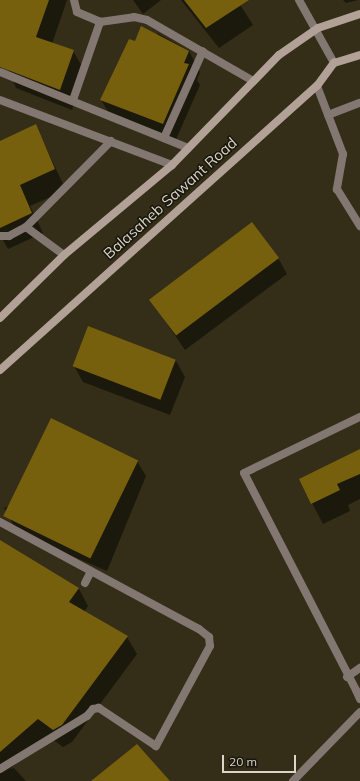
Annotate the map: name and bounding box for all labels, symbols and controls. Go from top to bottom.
street label: Balasaheb Sawant Road [100,133,240,263]
scale bar [224,747,298,773]
text: 20 m [229,754,257,769]

